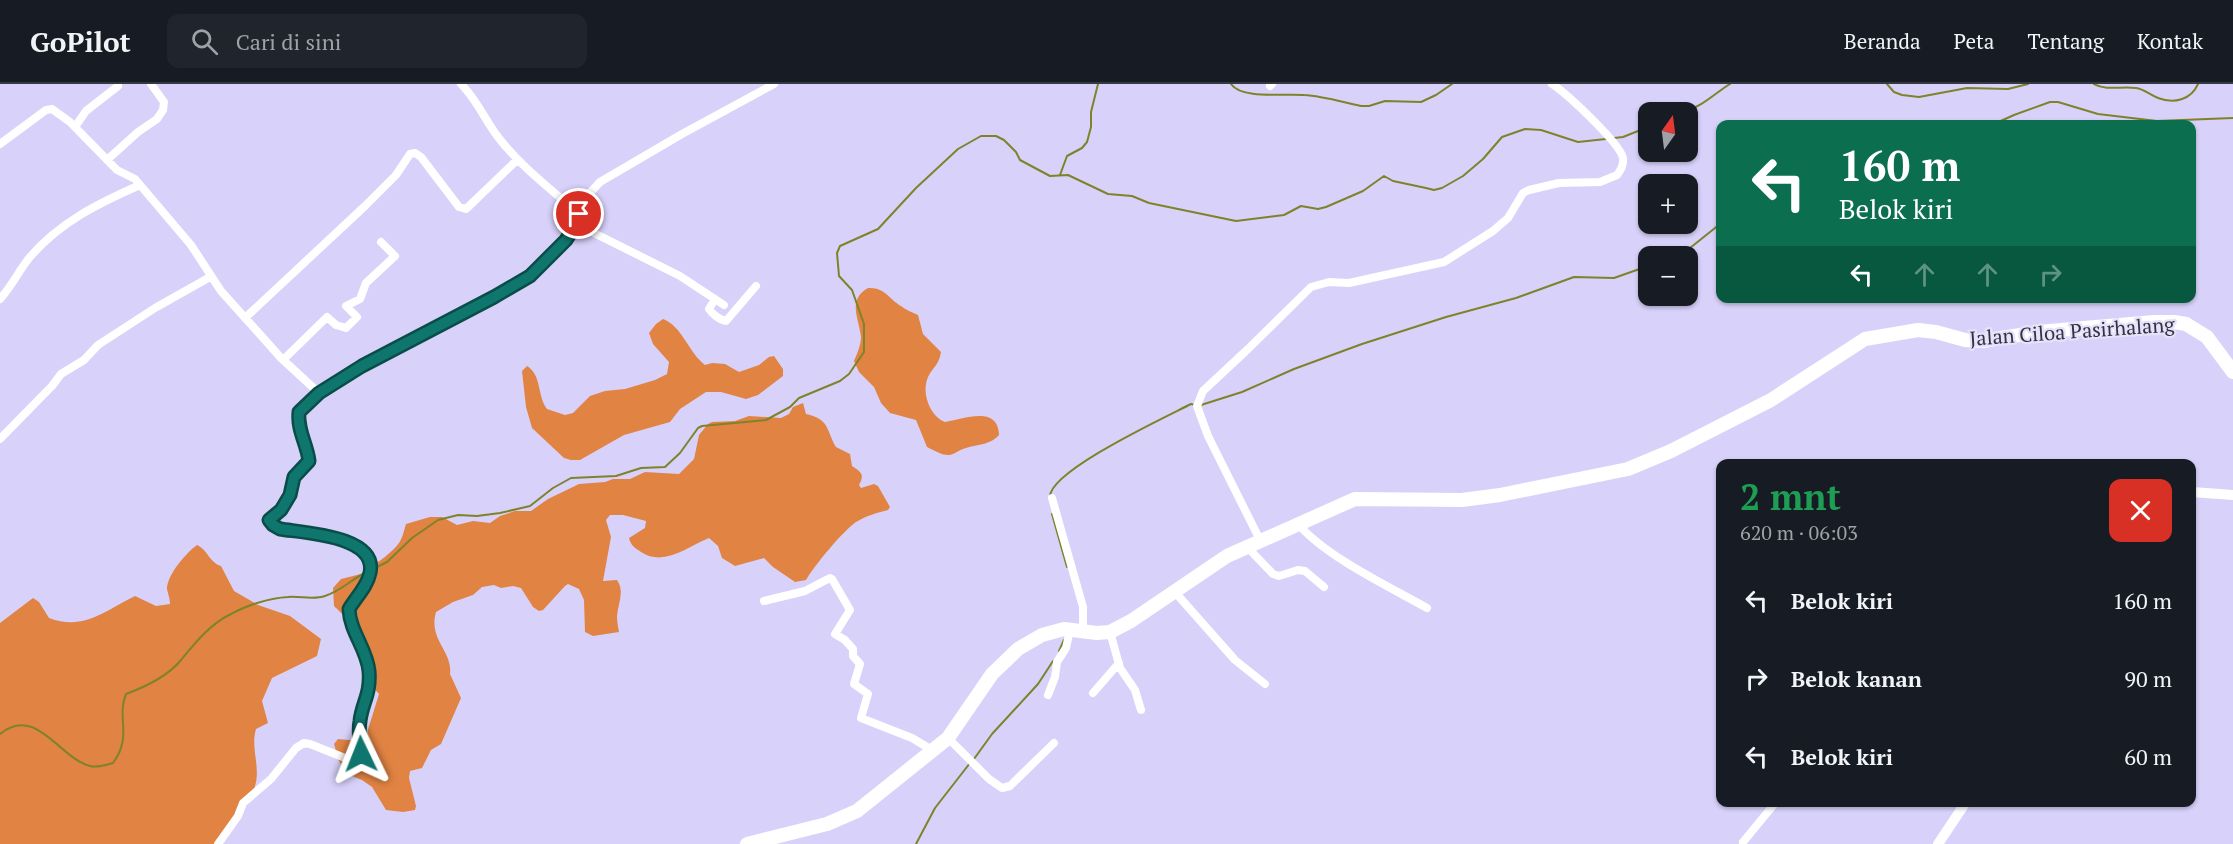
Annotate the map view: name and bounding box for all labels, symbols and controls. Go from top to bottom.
search box [167,14,587,68]
text: GoPilot [30,23,131,60]
icon: search [188,25,221,58]
text: Cari di sini [236,27,341,56]
text: Beranda [1844,27,1921,55]
text: Peta [1954,27,1994,55]
text: Tentang [2027,27,2104,55]
text: Kontak [2137,27,2203,55]
north arrow [1638,102,1698,162]
map controls [1638,102,1698,306]
text: 160 m [1839,137,1960,193]
icon: left [1740,144,1818,222]
button: + [1638,174,1698,234]
pin [553,188,604,239]
text: Belok kiri [1839,191,1953,227]
icon: arrive [562,197,595,230]
button: − [1638,246,1698,306]
icon: left [1845,258,1878,291]
icon: ahead [1908,258,1941,291]
icon: ahead [1971,258,2004,291]
icon: right [2034,258,2067,291]
street label: Jalan Ciloa Pasirhalang [1969,310,2176,352]
text: 2 mnt [1740,473,1841,520]
button: close [2109,479,2172,542]
text: 620 m · 06:03 [1740,519,1858,546]
icon: left [1740,584,1773,617]
text: Belok kiri [1791,586,1893,615]
text: 160 m [2112,586,2172,615]
icon: right [1740,662,1773,695]
text: Belok kanan [1791,664,1922,693]
text: 90 m [2124,664,2172,693]
position arrow [329,722,393,786]
icon: left [1740,740,1773,773]
text: Belok kiri [1791,742,1893,771]
text: 60 m [2124,742,2172,771]

